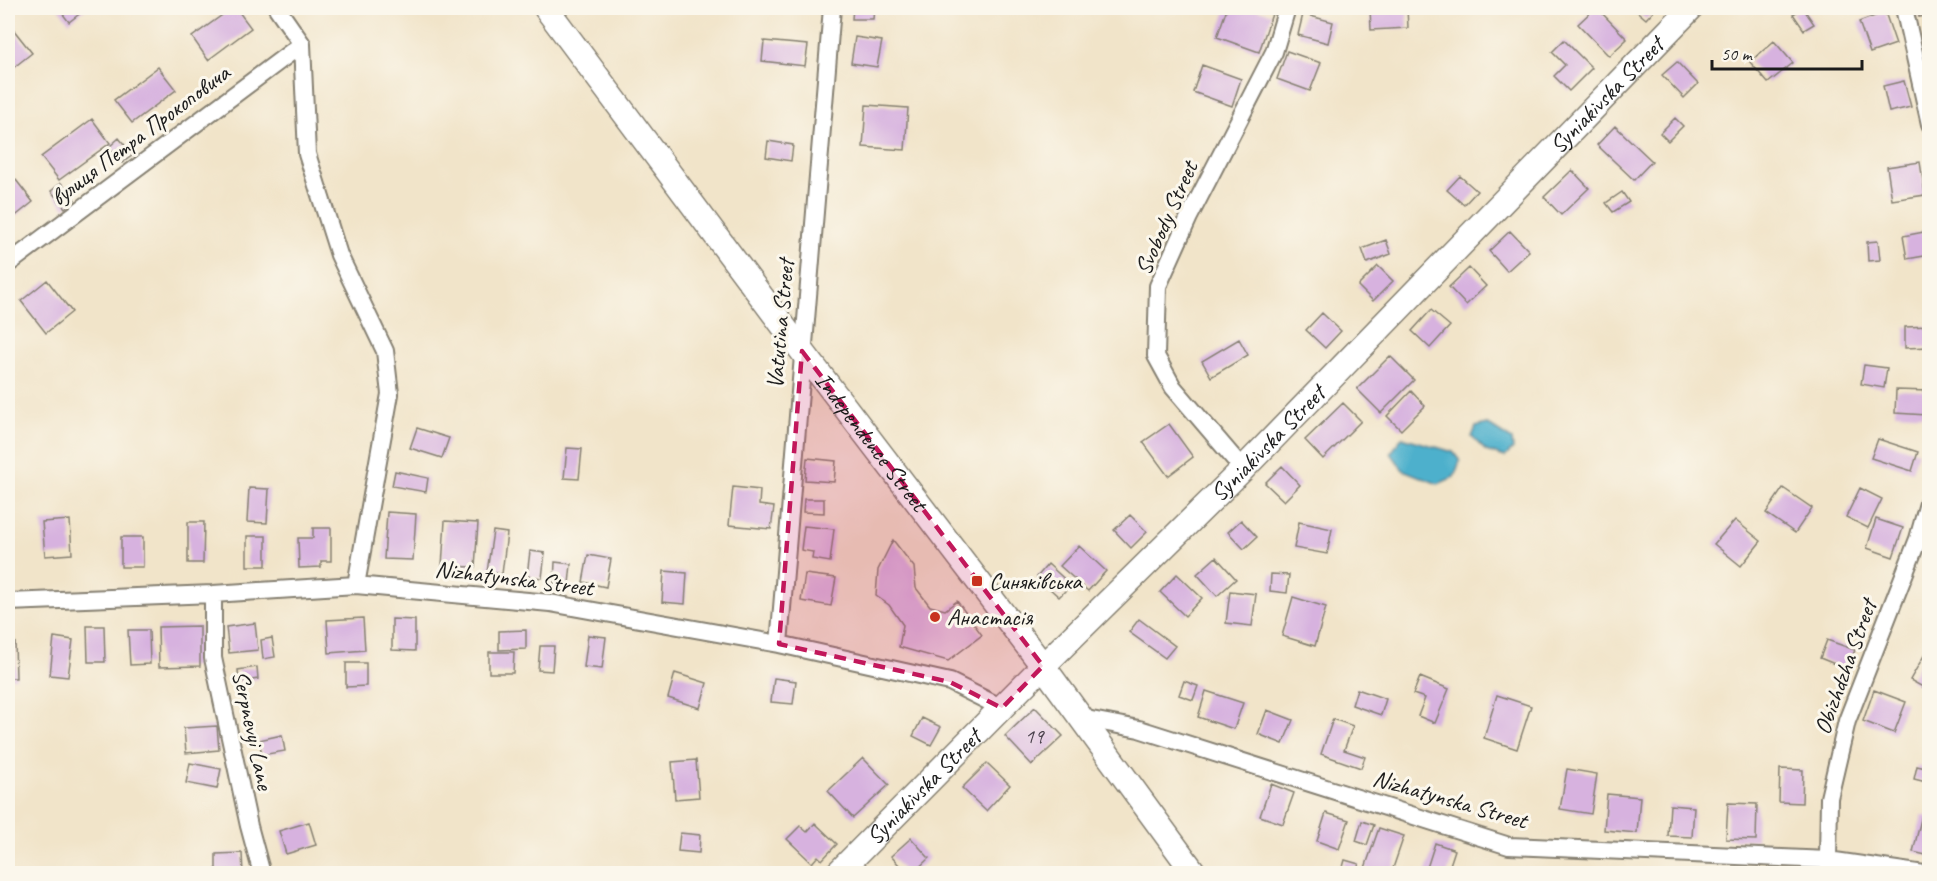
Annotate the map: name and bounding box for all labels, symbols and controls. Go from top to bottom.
street label: Syniakivska Street [1543,28,1672,160]
scale bar [1712,33,1862,71]
text: 50 m [1721,43,1754,65]
street label: вулиця Петра Прокоповича [44,57,237,212]
street label: Svobody Street [1128,155,1205,279]
street label: Vatutina Street [759,255,801,390]
street label: Independence Street [809,366,935,519]
street label: Syniakivska Street [1204,377,1333,508]
street label: Nizhatynska Street [433,553,597,603]
place label: Синяківська [989,566,1083,596]
marker: Синяківська [970,574,984,588]
street label: Obizhdzha Street [1807,593,1884,738]
place label: Анастасія [947,602,1034,632]
marker: Анастасія [928,610,942,624]
street label: Serpnevyi Lane [226,668,281,794]
street label: Syniakivska Street [860,720,990,851]
house number: 19 [1025,723,1045,749]
street label: Nizhatynska Street [1370,763,1532,836]

